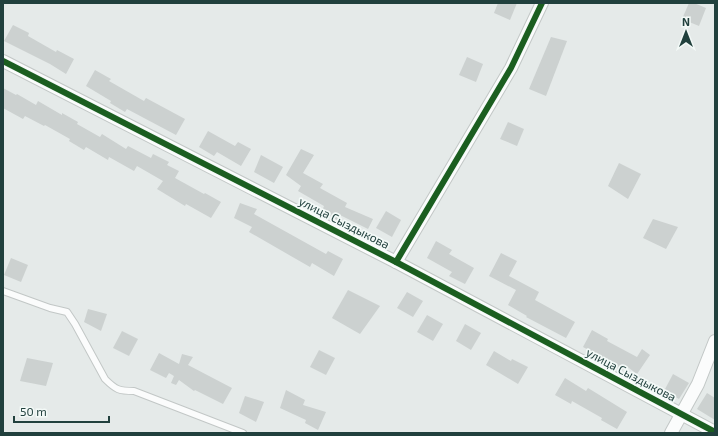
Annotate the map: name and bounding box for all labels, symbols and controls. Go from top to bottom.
north arrow [666,12,706,52]
text: N [682,15,690,28]
street label: улица Сыздыкова [296,193,392,252]
street label: улица Сыздыкова [584,345,679,405]
scale bar [14,398,109,424]
text: 50 m [20,404,47,418]

